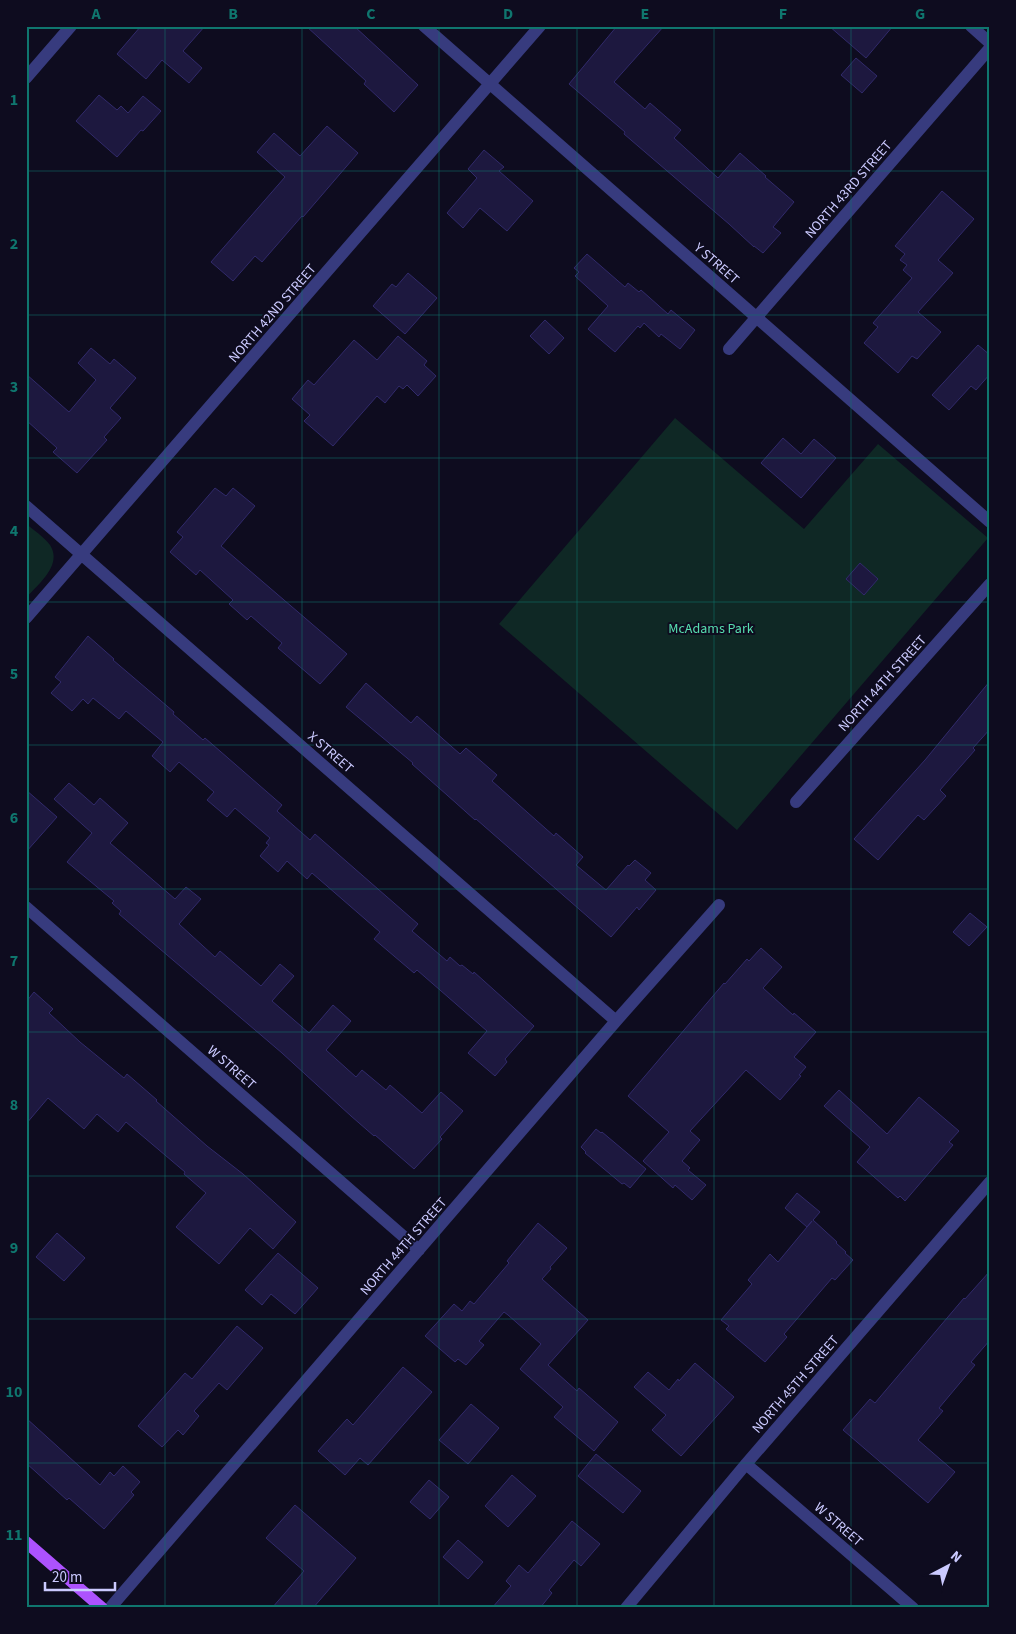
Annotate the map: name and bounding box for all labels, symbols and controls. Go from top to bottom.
text: A [90,3,101,25]
text: B [228,3,238,25]
text: C [366,3,376,25]
text: D [503,3,513,25]
text: E [641,3,649,25]
text: F [779,3,787,25]
text: G [915,3,925,25]
text: 1 [10,89,18,111]
street label: NORTH 43RD STREET [801,136,897,243]
text: 2 [10,233,18,255]
street label: Y STREET [689,238,744,289]
street label: NORTH 42ND STREET [224,260,322,367]
text: 3 [10,376,18,398]
text: 4 [10,520,19,542]
park label: McAdams Park [668,619,754,639]
street label: NORTH 44TH STREET [834,631,932,736]
text: 5 [10,663,18,685]
street label: X STREET [303,727,358,779]
text: 6 [10,807,18,829]
text: 7 [10,950,18,972]
street label: W STREET [203,1041,260,1095]
text: 8 [10,1094,18,1116]
street label: NORTH 44TH STREET [356,1193,452,1300]
text: 9 [10,1237,18,1259]
street label: NORTH 45TH STREET [748,1331,844,1438]
text: 10 [6,1381,22,1403]
street label: W STREET [810,1498,867,1552]
text: 11 [6,1524,22,1546]
north arrow [924,1542,974,1592]
text: N [946,1546,966,1568]
scale bar [45,1559,115,1591]
text: 20 m [52,1567,82,1588]

